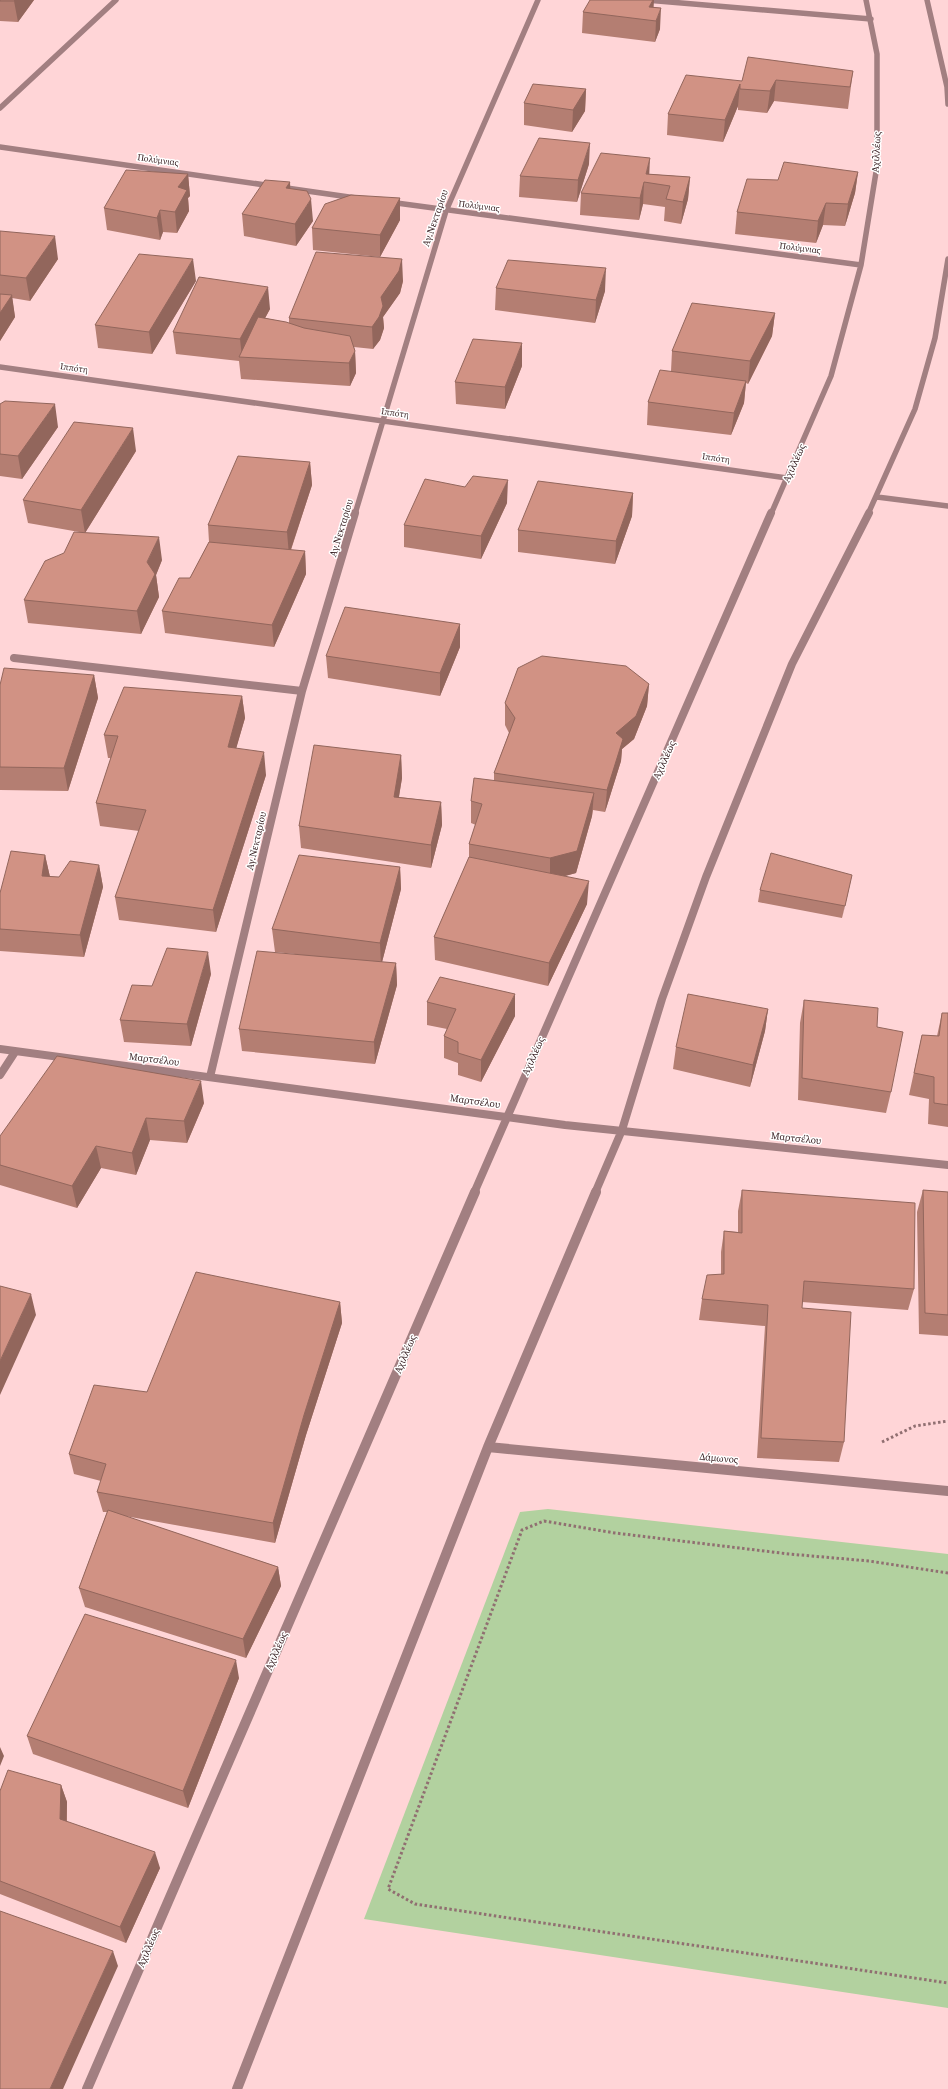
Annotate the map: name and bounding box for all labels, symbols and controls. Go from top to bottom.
street label: Αχιλλέως [868,131,884,173]
street label: Πολύμνιας [136,151,180,169]
street label: Αγ.Νεκταρίου [419,188,451,248]
street label: Πολύμνιας [458,197,500,215]
street label: Πολύμνιας [779,239,821,257]
street label: Ιππότη [59,360,89,376]
street label: Ιππότη [380,405,410,421]
street label: Αχιλλέως [780,441,808,484]
street label: Ιππότη [701,450,731,466]
street label: Αγ.Νεκταρίου [326,498,356,558]
street label: Αχιλλέως [650,738,678,781]
street label: Αγ.Νεκταρίου [243,810,269,872]
street label: Αχιλλέως [519,1034,547,1077]
street label: Μαρτσέλου [128,1049,180,1069]
street label: Μαρτσέλου [449,1091,501,1111]
street label: Μαρτσέλου [770,1129,822,1147]
street label: Αχιλλέως [391,1332,419,1375]
street label: Δάμωνος [699,1450,739,1466]
street label: Αχιλλέως [262,1629,290,1672]
street label: Αχιλλέως [134,1926,162,1969]

